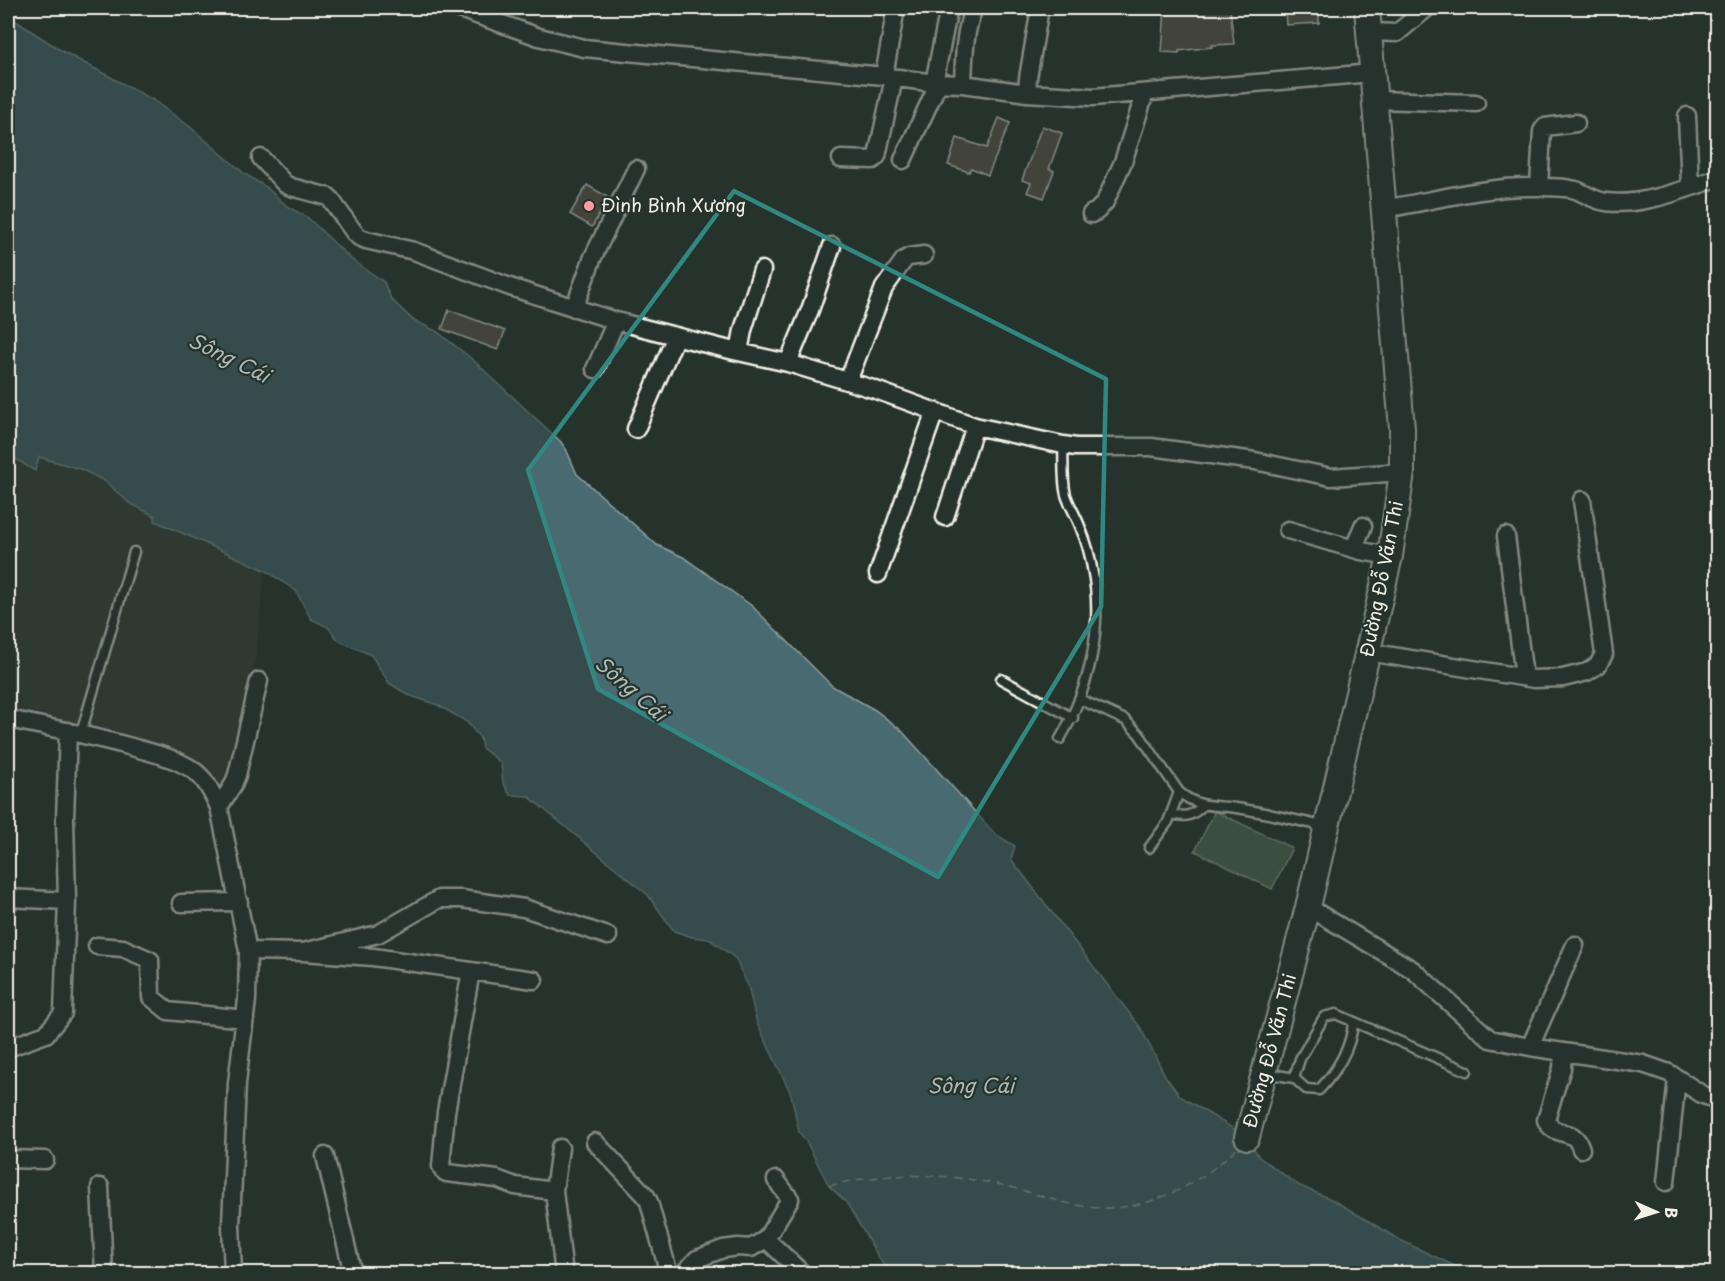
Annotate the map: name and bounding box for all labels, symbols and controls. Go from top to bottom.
place label: Đình Bình Xương [601,191,746,218]
marker: Đình Bình Xương [582,199,596,213]
water label: Sông Cái [184,325,278,391]
street label: Đường Đỗ Văn Thi [1352,498,1409,659]
water label: Sông Cái [589,648,677,730]
street label: Đường Đỗ Văn Thi [1235,970,1302,1131]
water label: Sông Cái [928,1070,1018,1100]
north arrow [1626,1182,1686,1242]
text: B [1660,1207,1684,1219]

